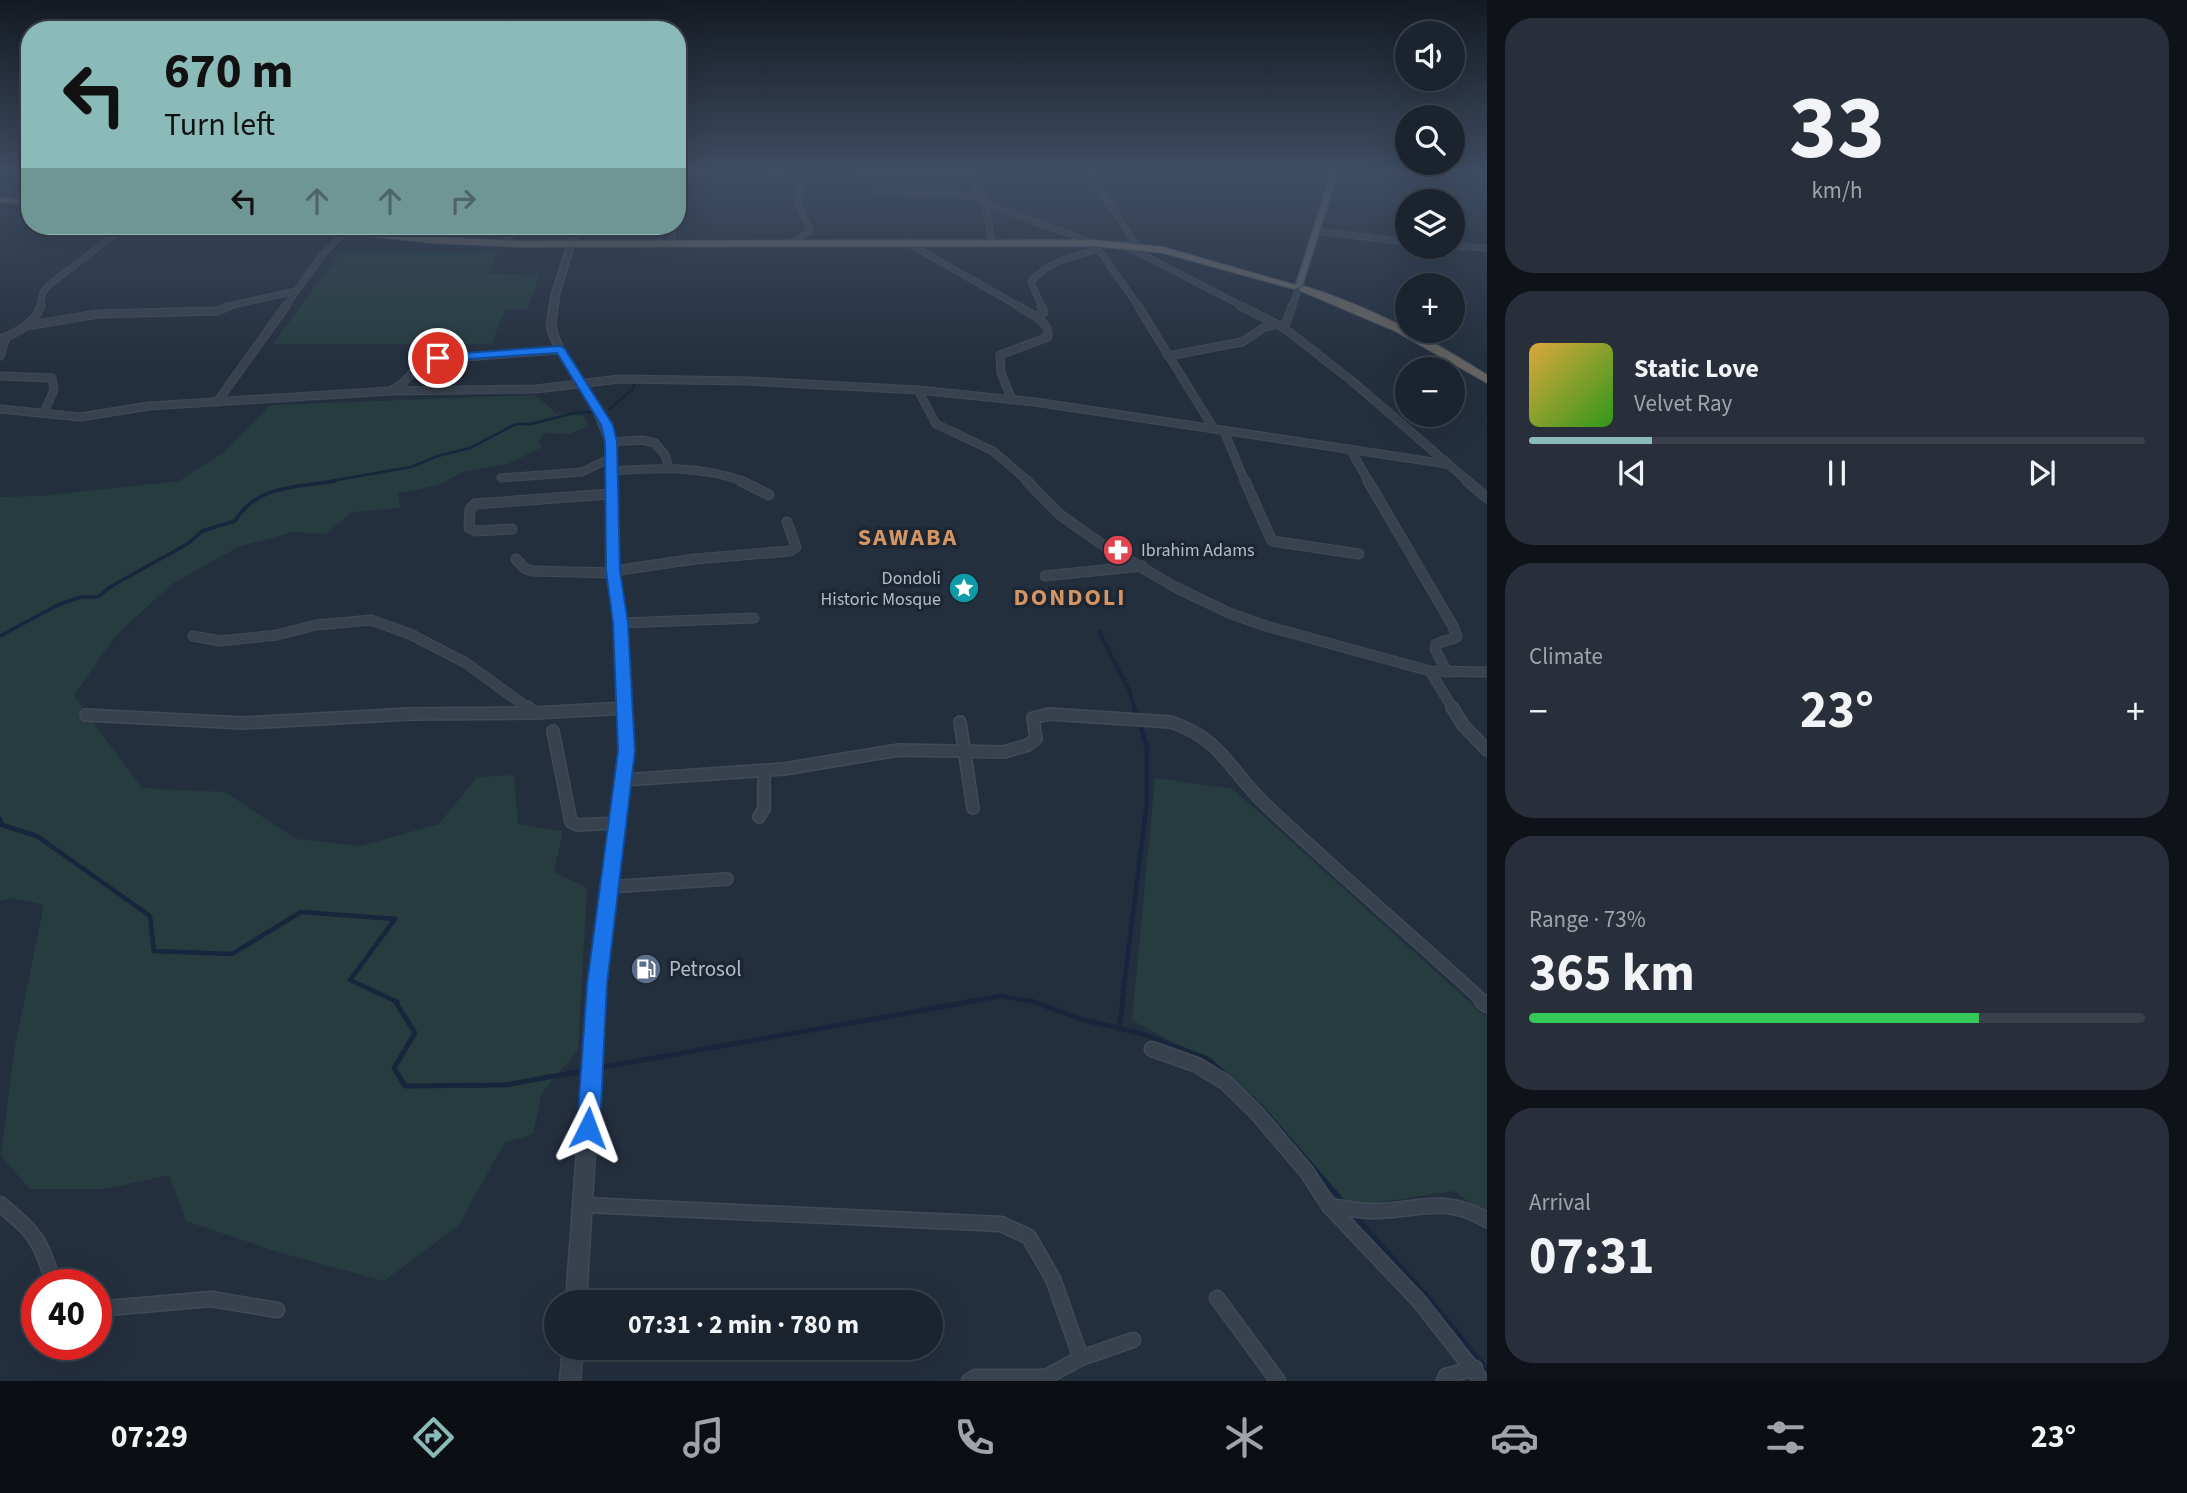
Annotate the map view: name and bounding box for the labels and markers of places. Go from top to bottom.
pin [408,328,468,388]
pharmacy icon: Ibrahim Adams [1101,533,1135,567]
place label: Ibrahim Adams [1141,538,1255,563]
place label: Dondoli Historic Mosque [821,566,941,612]
place icon: Dondoli Historic Mosque [947,571,981,605]
fuel station icon: Petrosol [629,952,663,986]
place label: Petrosol [669,954,742,984]

